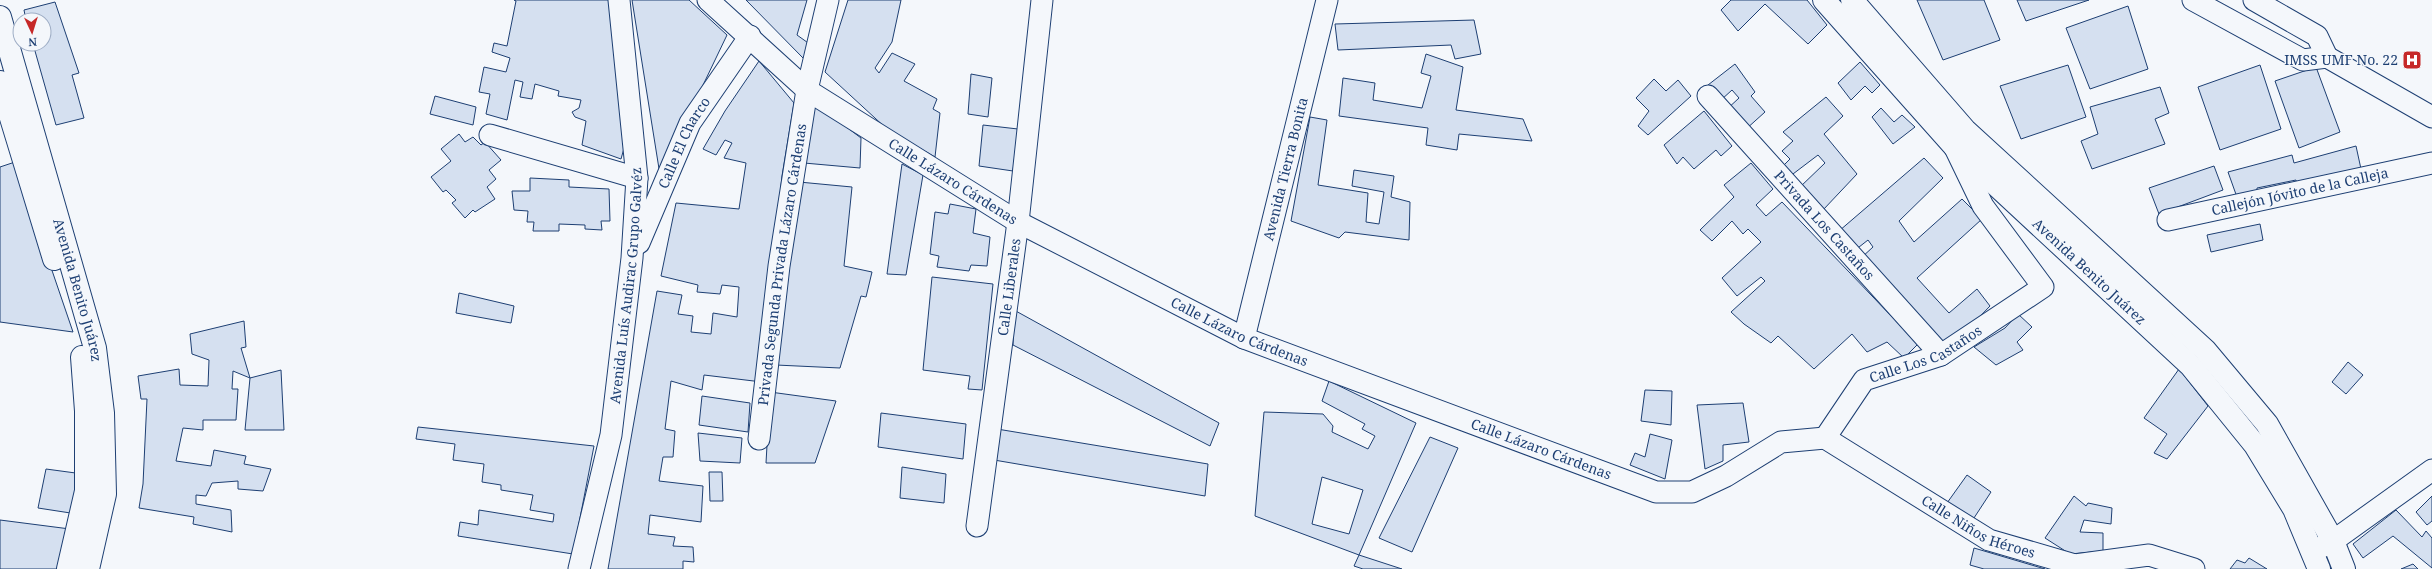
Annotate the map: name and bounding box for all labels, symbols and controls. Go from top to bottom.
north arrow [12,12,52,52]
text: N [28,35,38,50]
hospital icon: IMSS UMF No. 22 [2401,49,2423,71]
place label: IMSS UMF No. 22 [2284,50,2398,69]
street label: Calle El Charco [653,93,714,191]
street label: Avenida Tierra Bonita [1258,95,1312,243]
street label: Privada Segunda Privada Lázaro Cárdenas [753,122,811,407]
street label: Calle Lázaro Cárdenas [885,133,1021,228]
street label: Callejón Jóvito de la Calleja [2210,163,2390,219]
street label: Privada Los Castaños [1770,166,1879,284]
street label: Avenida Luís Audirac Grupo Galvéz [605,167,646,405]
street label: Avenida Benito Juárez [2029,214,2150,329]
street label: Avenida Benito Juárez [49,216,107,363]
street label: Calle Liberales [993,237,1025,337]
street label: Calle Lázaro Cárdenas [1168,292,1311,370]
street label: Calle Los Castaños [1867,320,1985,387]
street label: Calle Lázaro Cárdenas [1468,414,1614,484]
street label: Calle Niños Héroes [1918,490,2038,562]

